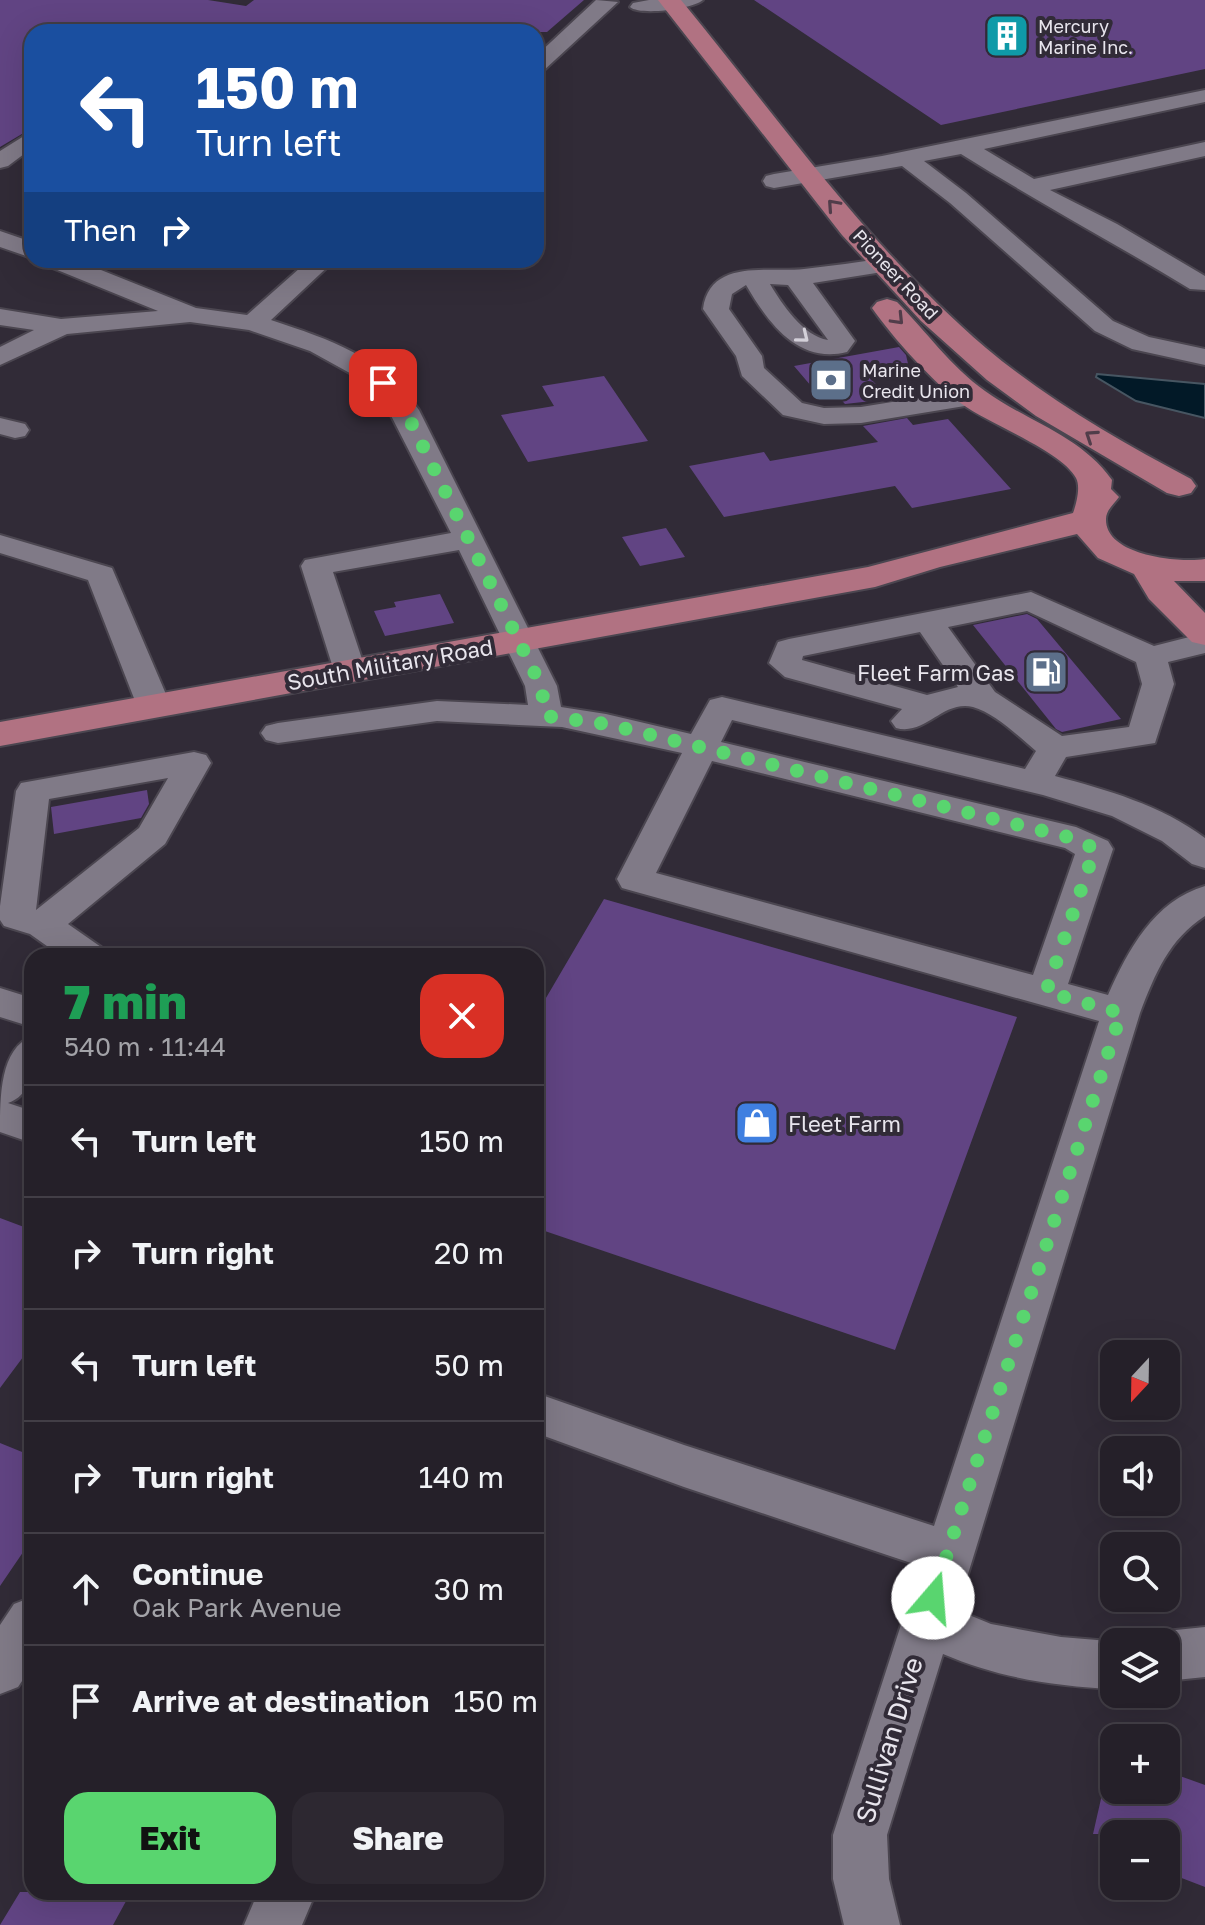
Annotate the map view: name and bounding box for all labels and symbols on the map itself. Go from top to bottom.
building icon: Mercury Marine Inc. [983,12,1031,60]
place label: Mercury Marine Inc. [1038,15,1133,58]
one-way arrow [828,200,843,215]
street label: Pioneer Road [849,224,943,324]
one-way arrow [889,310,903,324]
one-way arrow [794,328,809,342]
pin [349,349,417,417]
bank icon: Marine Credit Union [807,356,855,404]
place label: Marine Credit Union [862,359,970,402]
one-way arrow [1085,431,1099,446]
street label: South Military Road [285,633,495,695]
fuel station icon: Fleet Farm Gas [1022,648,1070,696]
place label: Fleet Farm Gas [857,659,1015,686]
shop icon: Fleet Farm [733,1099,781,1147]
place label: Fleet Farm [788,1110,901,1137]
north arrow [1100,1340,1180,1420]
position arrow [891,1556,975,1640]
street label: Sullivan Drive [849,1654,929,1826]

